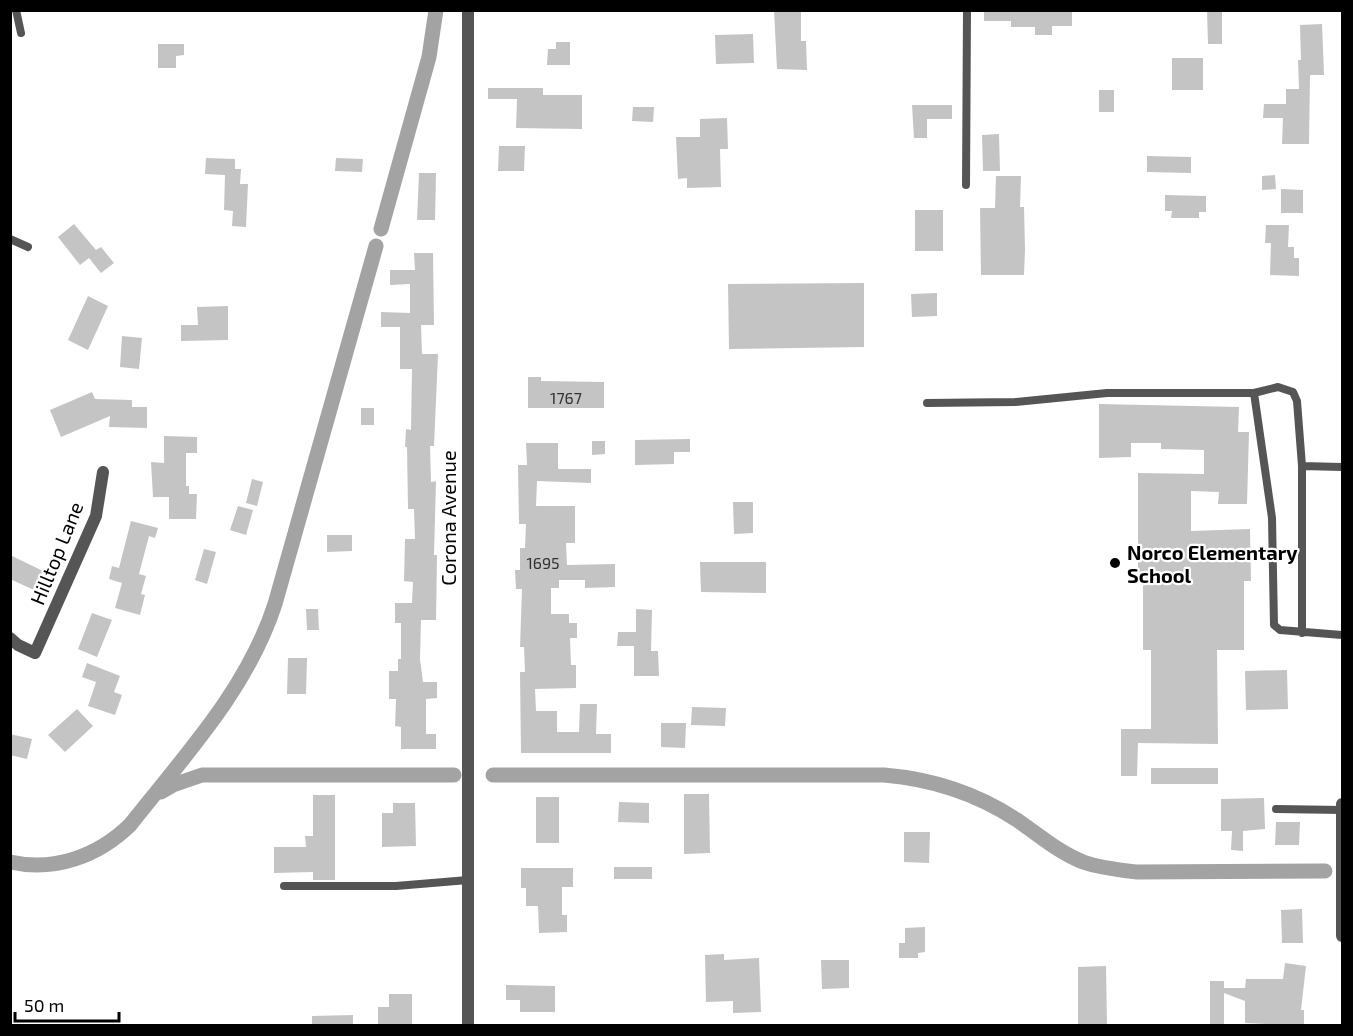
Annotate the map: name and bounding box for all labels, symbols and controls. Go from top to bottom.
house number: 1767 [550,388,582,407]
street label: Corona Avenue [436,450,460,586]
street label: Hilltop Lane [25,498,87,608]
place label: Norco Elementary School [1127,540,1298,587]
house number: 1695 [526,553,560,572]
marker: Norco Elementary School [1108,556,1122,570]
scale bar [15,985,118,1023]
text: 50 m [24,994,64,1016]

